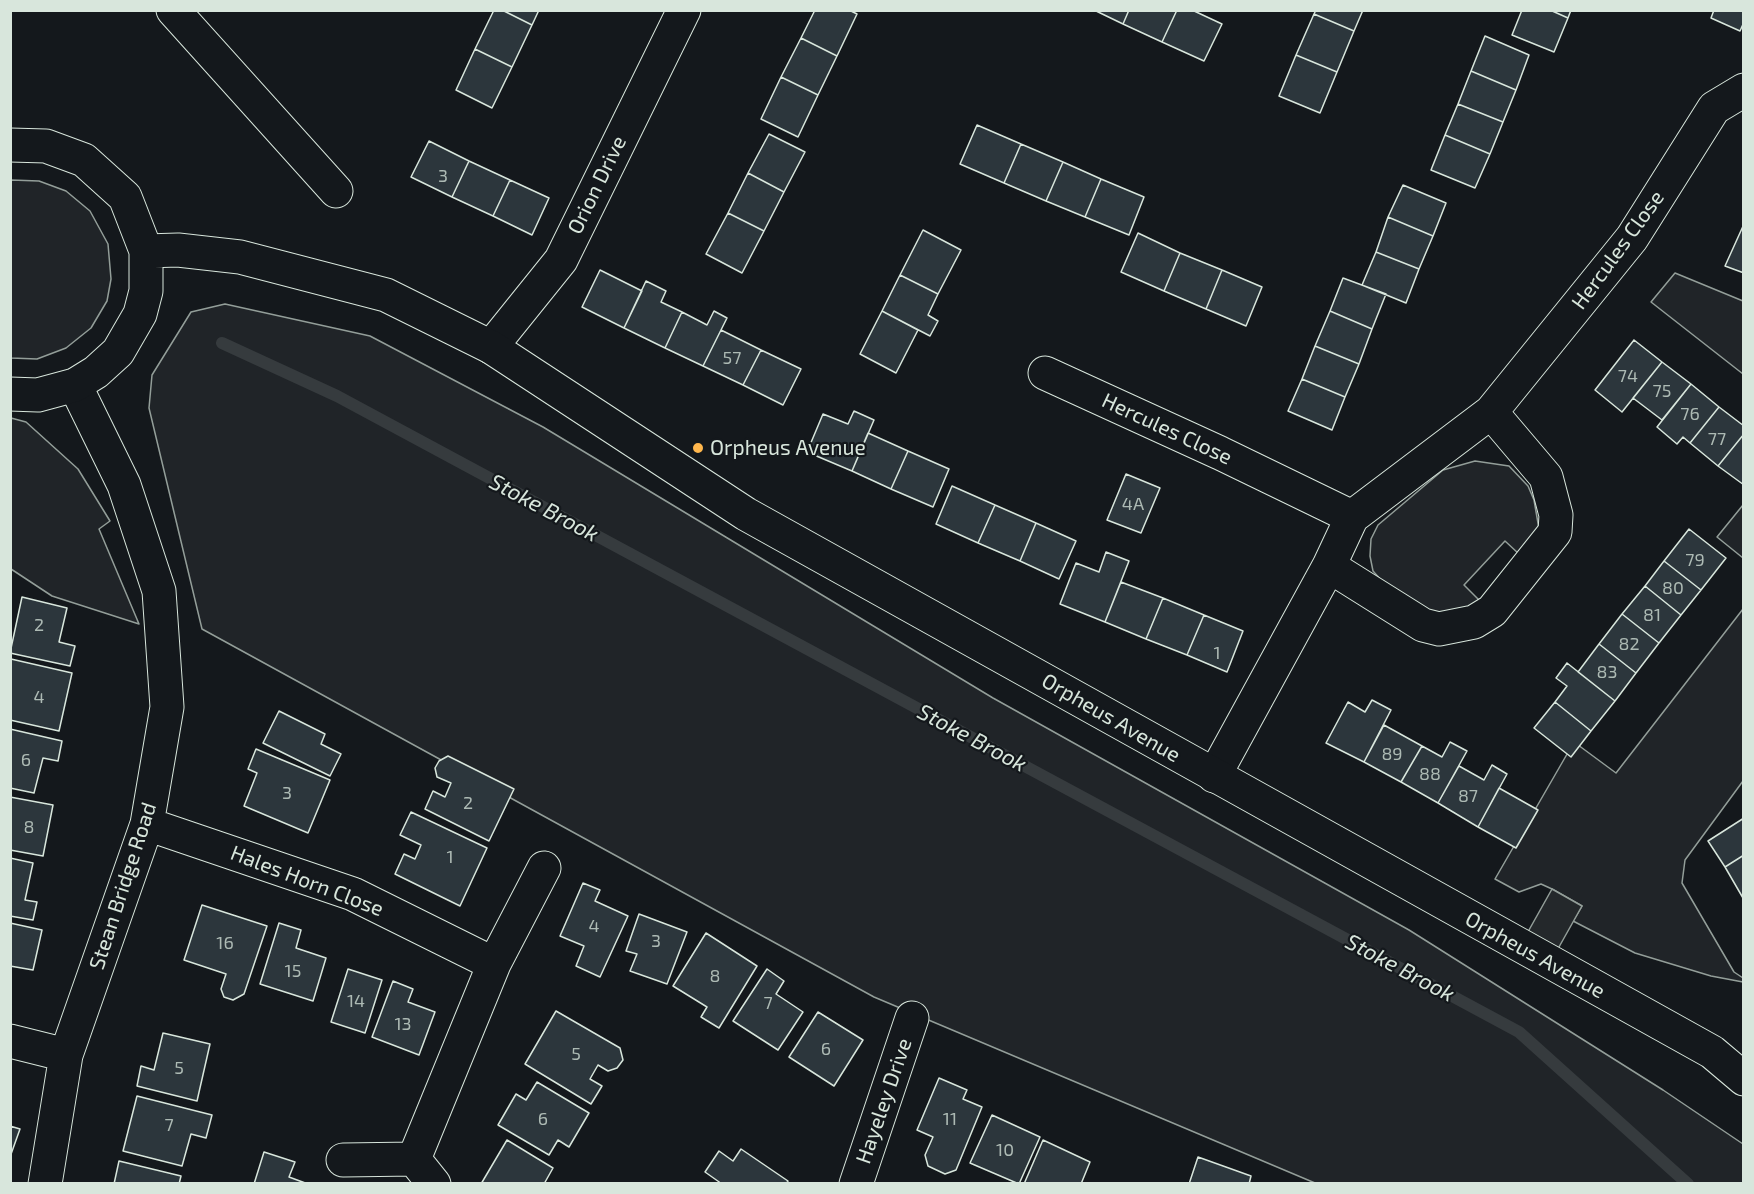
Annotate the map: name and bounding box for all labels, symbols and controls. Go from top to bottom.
street label: Orion Drive [562,132,632,238]
house number: 3 [438,165,448,187]
street label: Hercules Close [1566,186,1670,314]
house number: 57 [723,347,741,369]
house number: 74 [1618,365,1638,387]
house number: 75 [1653,380,1671,402]
street label: Hercules Close [1098,388,1236,470]
house number: 76 [1680,403,1700,425]
house number: 77 [1708,428,1726,450]
place label: Orpheus Avenue [710,435,866,461]
marker: Orpheus Avenue [691,441,705,455]
water label: Stoke Brook [485,468,603,548]
house number: 4A [1122,493,1144,515]
house number: 79 [1685,549,1705,571]
house number: 80 [1662,577,1684,599]
house number: 81 [1643,604,1661,626]
house number: 2 [34,614,44,636]
house number: 82 [1618,633,1640,655]
house number: 1 [1213,642,1221,664]
house number: 83 [1597,661,1617,683]
street label: Orpheus Avenue [1037,668,1185,768]
house number: 4 [33,686,45,708]
water label: Stoke Brook [913,698,1031,778]
house number: 89 [1381,743,1403,765]
house number: 6 [21,749,31,771]
house number: 88 [1419,763,1441,785]
house number: 3 [282,782,292,804]
house number: 87 [1458,785,1478,807]
house number: 2 [463,792,473,814]
street label: Stean Bridge Road [84,799,162,973]
house number: 8 [24,816,34,838]
street label: Hales Horn Close [227,840,387,922]
house number: 1 [446,846,454,868]
street label: Orpheus Avenue [1461,906,1609,1004]
house number: 4 [588,915,600,937]
water label: Stoke Brook [1341,928,1459,1008]
house number: 3 [651,930,661,952]
house number: 16 [216,932,234,954]
house number: 15 [285,960,301,982]
house number: 8 [710,965,720,987]
house number: 14 [347,990,365,1012]
house number: 7 [763,992,773,1014]
house number: 13 [394,1013,412,1035]
street label: Hayeley Drive [851,1035,917,1167]
house number: 6 [821,1038,831,1060]
house number: 5 [571,1043,581,1065]
house number: 5 [174,1057,184,1079]
house number: 6 [538,1108,548,1130]
house number: 11 [943,1108,957,1130]
house number: 7 [164,1114,174,1136]
house number: 10 [996,1139,1014,1161]

